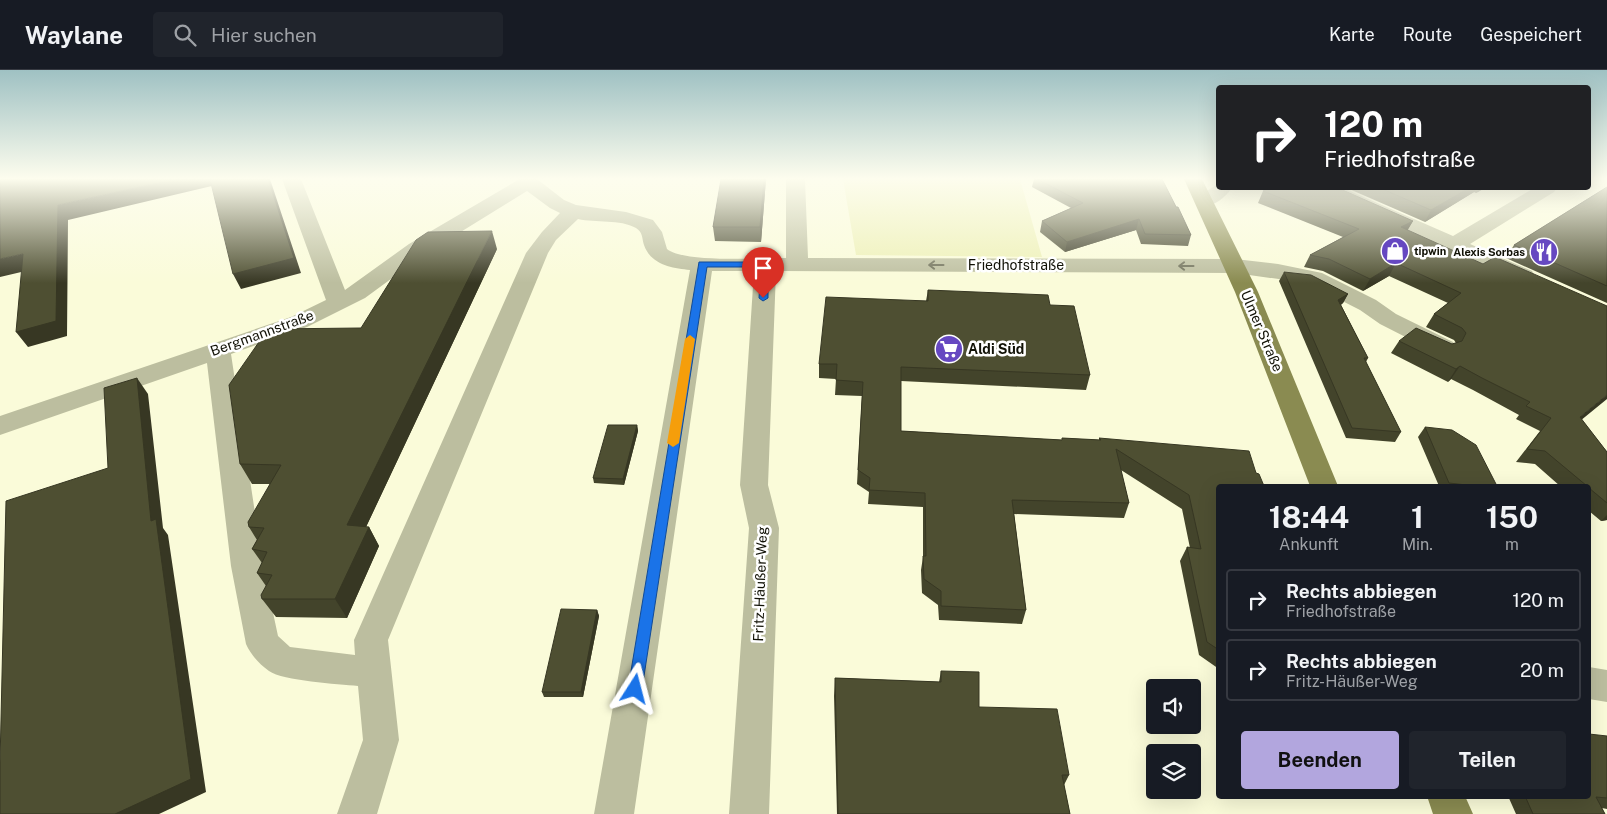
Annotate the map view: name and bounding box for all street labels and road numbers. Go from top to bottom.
street label: Friedhofstraße [968,257,1064,273]
street label: Ulmer Straße [1238,288,1286,374]
street label: Bergmannstraße [208,307,316,359]
street label: Fritz-Häußer-Weg [750,526,770,642]

